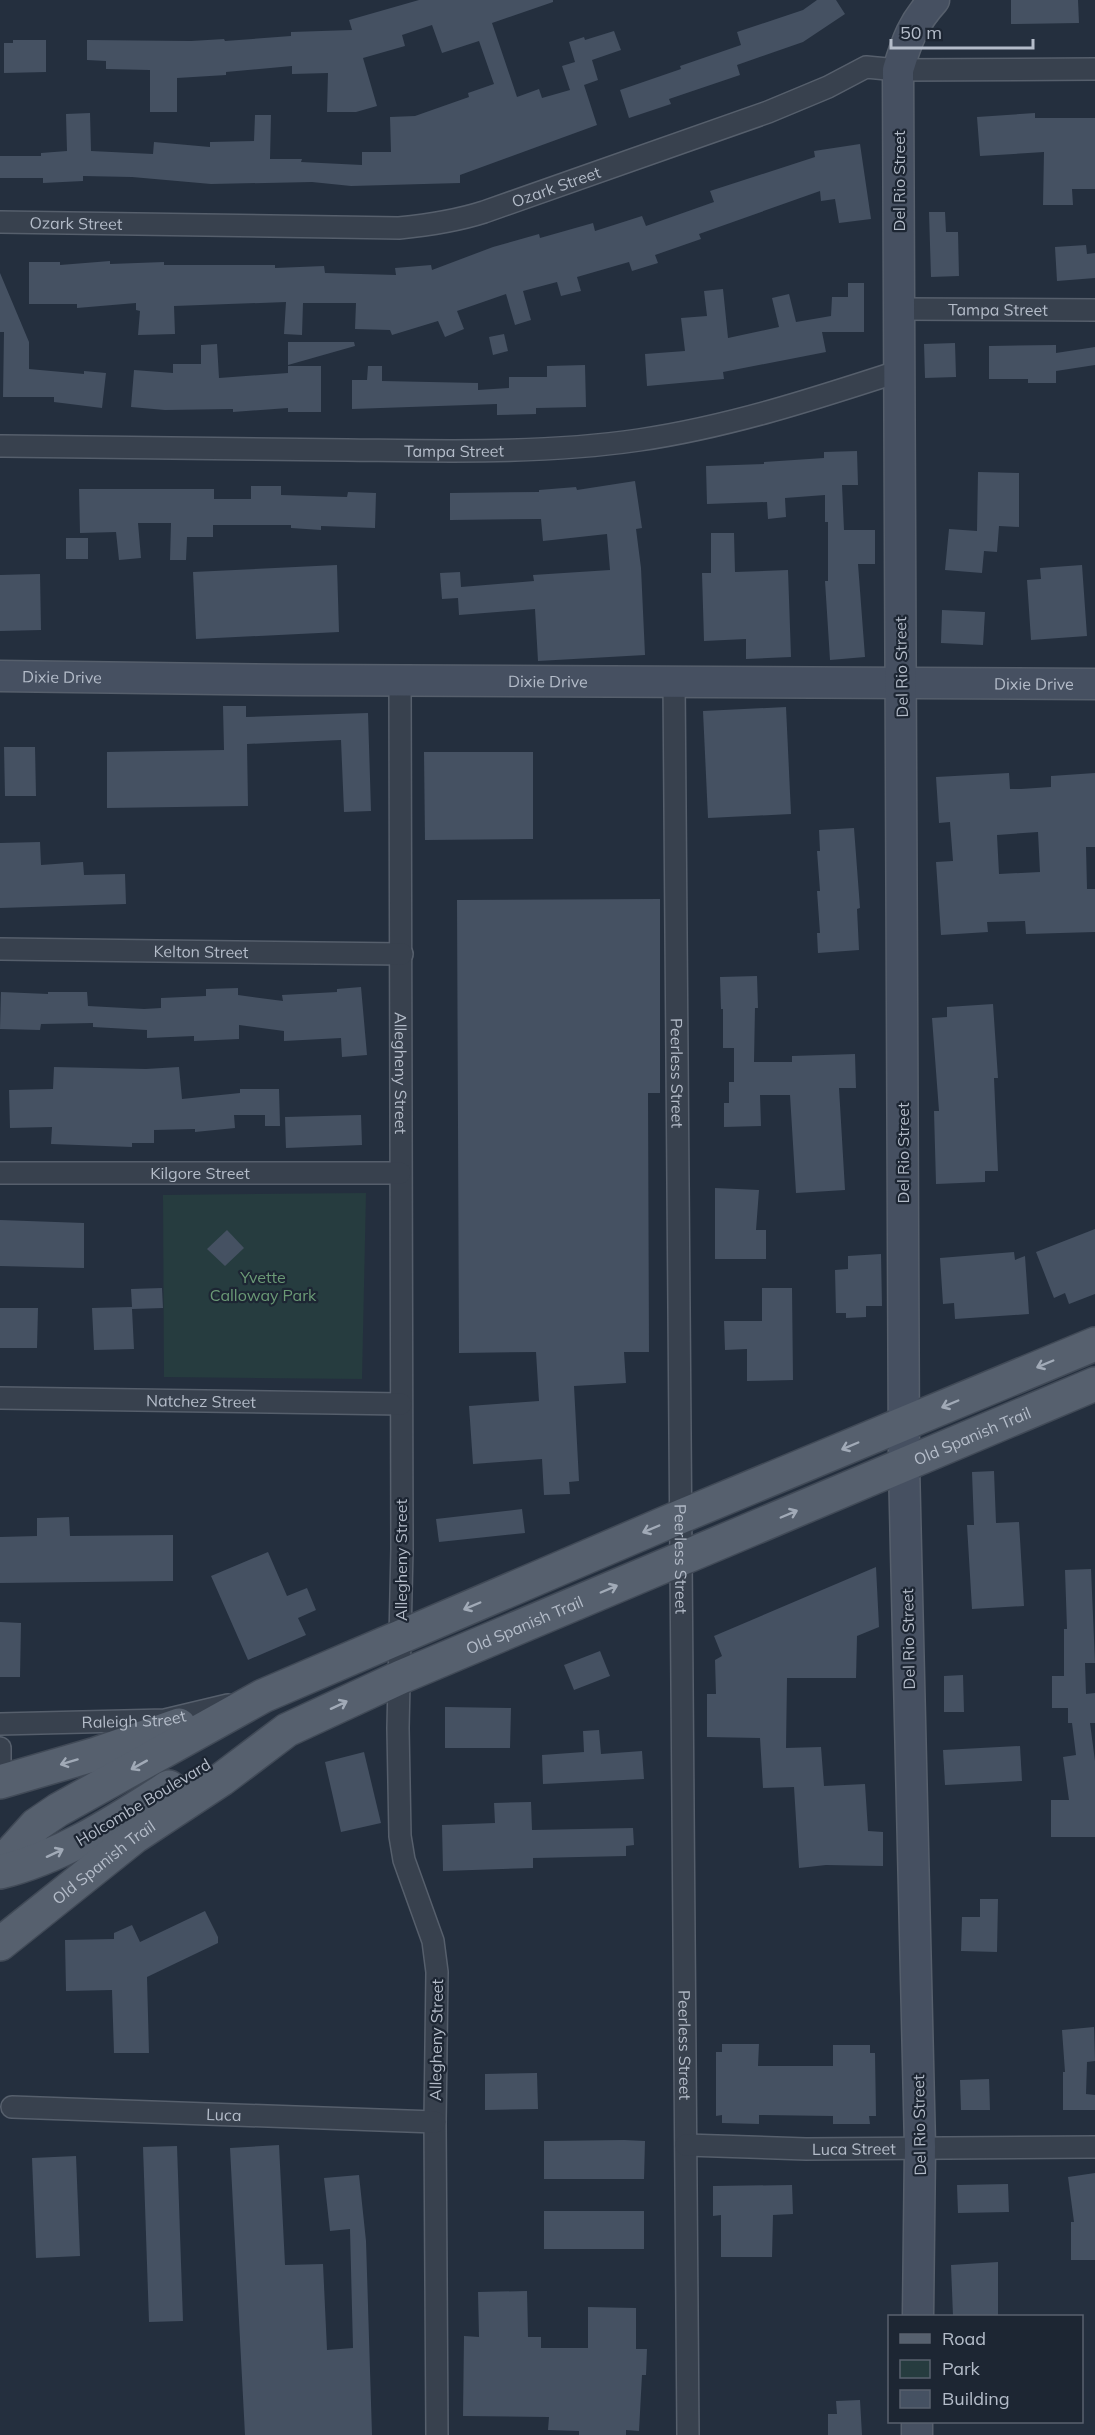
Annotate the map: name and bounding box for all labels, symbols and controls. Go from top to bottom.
scale bar [891,12,1034,50]
text: 50 m [900,21,942,44]
street label: Del Rio Street [889,130,909,232]
street label: Ozark Street [509,162,603,211]
street label: Ozark Street [29,212,123,234]
street label: Tampa Street [948,299,1048,320]
street label: Tampa Street [404,440,505,461]
street label: Del Rio Street [890,616,912,718]
street label: Dixie Drive [22,666,102,687]
street label: Dixie Drive [508,671,588,691]
street label: Dixie Drive [994,673,1074,694]
street label: Kelton Street [153,941,249,962]
street label: Allegheny Street [391,1012,411,1134]
street label: Peerless Street [667,1018,688,1129]
street label: Del Rio Street [893,1102,913,1204]
street label: Kilgore Street [150,1163,250,1183]
park label: Yvette Calloway Park [210,1267,317,1305]
one-way arrow [1037,1359,1055,1370]
street label: Natchez Street [146,1390,256,1412]
one-way arrow [941,1399,959,1410]
street label: Old Spanish Trail [911,1402,1034,1469]
one-way arrow [841,1441,860,1452]
street label: Allegheny Street [391,1499,411,1621]
street label: Peerless Street [671,1504,691,1615]
one-way arrow [780,1507,798,1518]
one-way arrow [642,1524,660,1535]
one-way arrow [600,1583,618,1594]
street label: Del Rio Street [897,1588,919,1690]
street label: Old Spanish Trail [463,1591,586,1658]
one-way arrow [463,1601,481,1613]
one-way arrow [330,1699,348,1711]
street label: Raleigh Street [81,1705,188,1732]
street label: Holcombe Boulevard [72,1754,214,1850]
one-way arrow [60,1757,79,1768]
one-way arrow [131,1759,148,1771]
street label: Old Spanish Trail [48,1816,159,1909]
one-way arrow [46,1847,64,1859]
street label: Allegheny Street [425,1978,447,2101]
street label: Peerless Street [674,1990,695,2101]
street label: Del Rio Street [908,2074,930,2176]
street label: Luca [206,2104,242,2125]
street label: Luca Street [812,2138,896,2159]
legend [888,2315,1083,2423]
text: Road [942,2327,986,2350]
text: Park [942,2357,981,2380]
text: Building [942,2387,1010,2410]

